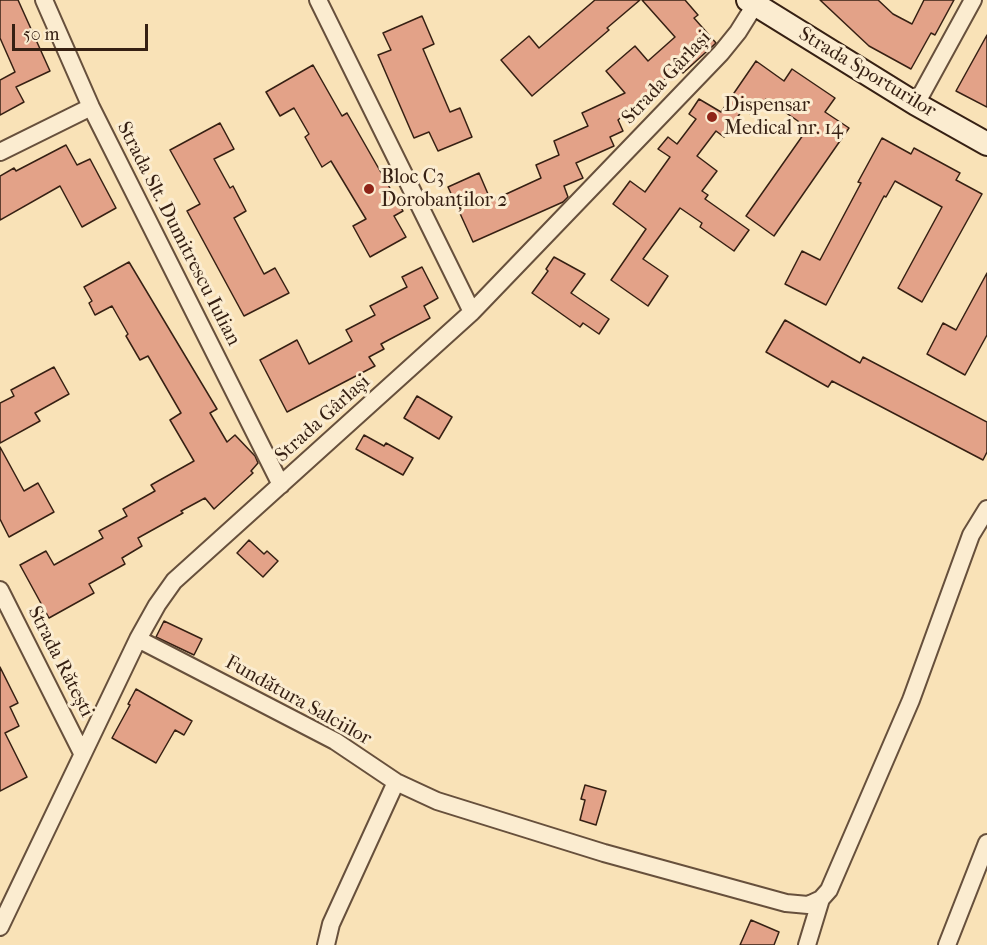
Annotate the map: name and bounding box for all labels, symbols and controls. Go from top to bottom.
scale bar [15,12,152,50]
street label: Strada Sporturilor [794,22,940,124]
text: 50 m [23,24,59,45]
street label: Strada Gârlași [617,26,717,130]
place label: Dispensar Medical nr. 14 [724,94,843,141]
marker: Dispensar Medical nr. 14 [705,110,719,124]
street label: Strada Slt. Dumitrescu Iulian [111,118,245,350]
place label: Bloc C3 Dorobanților 2 [381,166,508,213]
marker: Bloc C3 Dorobanților 2 [362,182,376,196]
street label: Strada Gârlași [271,370,375,468]
street label: Strada Rătești [22,603,98,721]
street label: Fundătura Salciilor [221,651,375,751]

